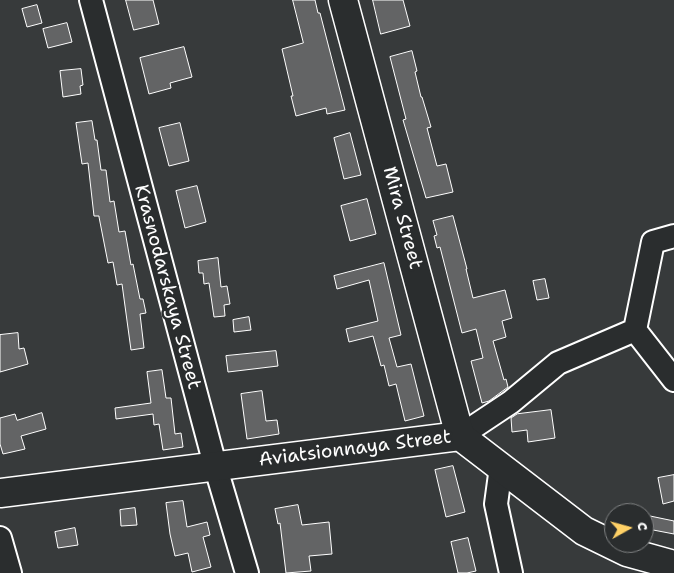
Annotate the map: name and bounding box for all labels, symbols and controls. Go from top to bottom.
street label: Mira Street [377,164,427,272]
street label: Krasnodarskaya Street [129,182,205,392]
street label: Aviatsionnaya Street [257,426,453,472]
north arrow [604,503,654,553]
text: С [633,521,652,532]

